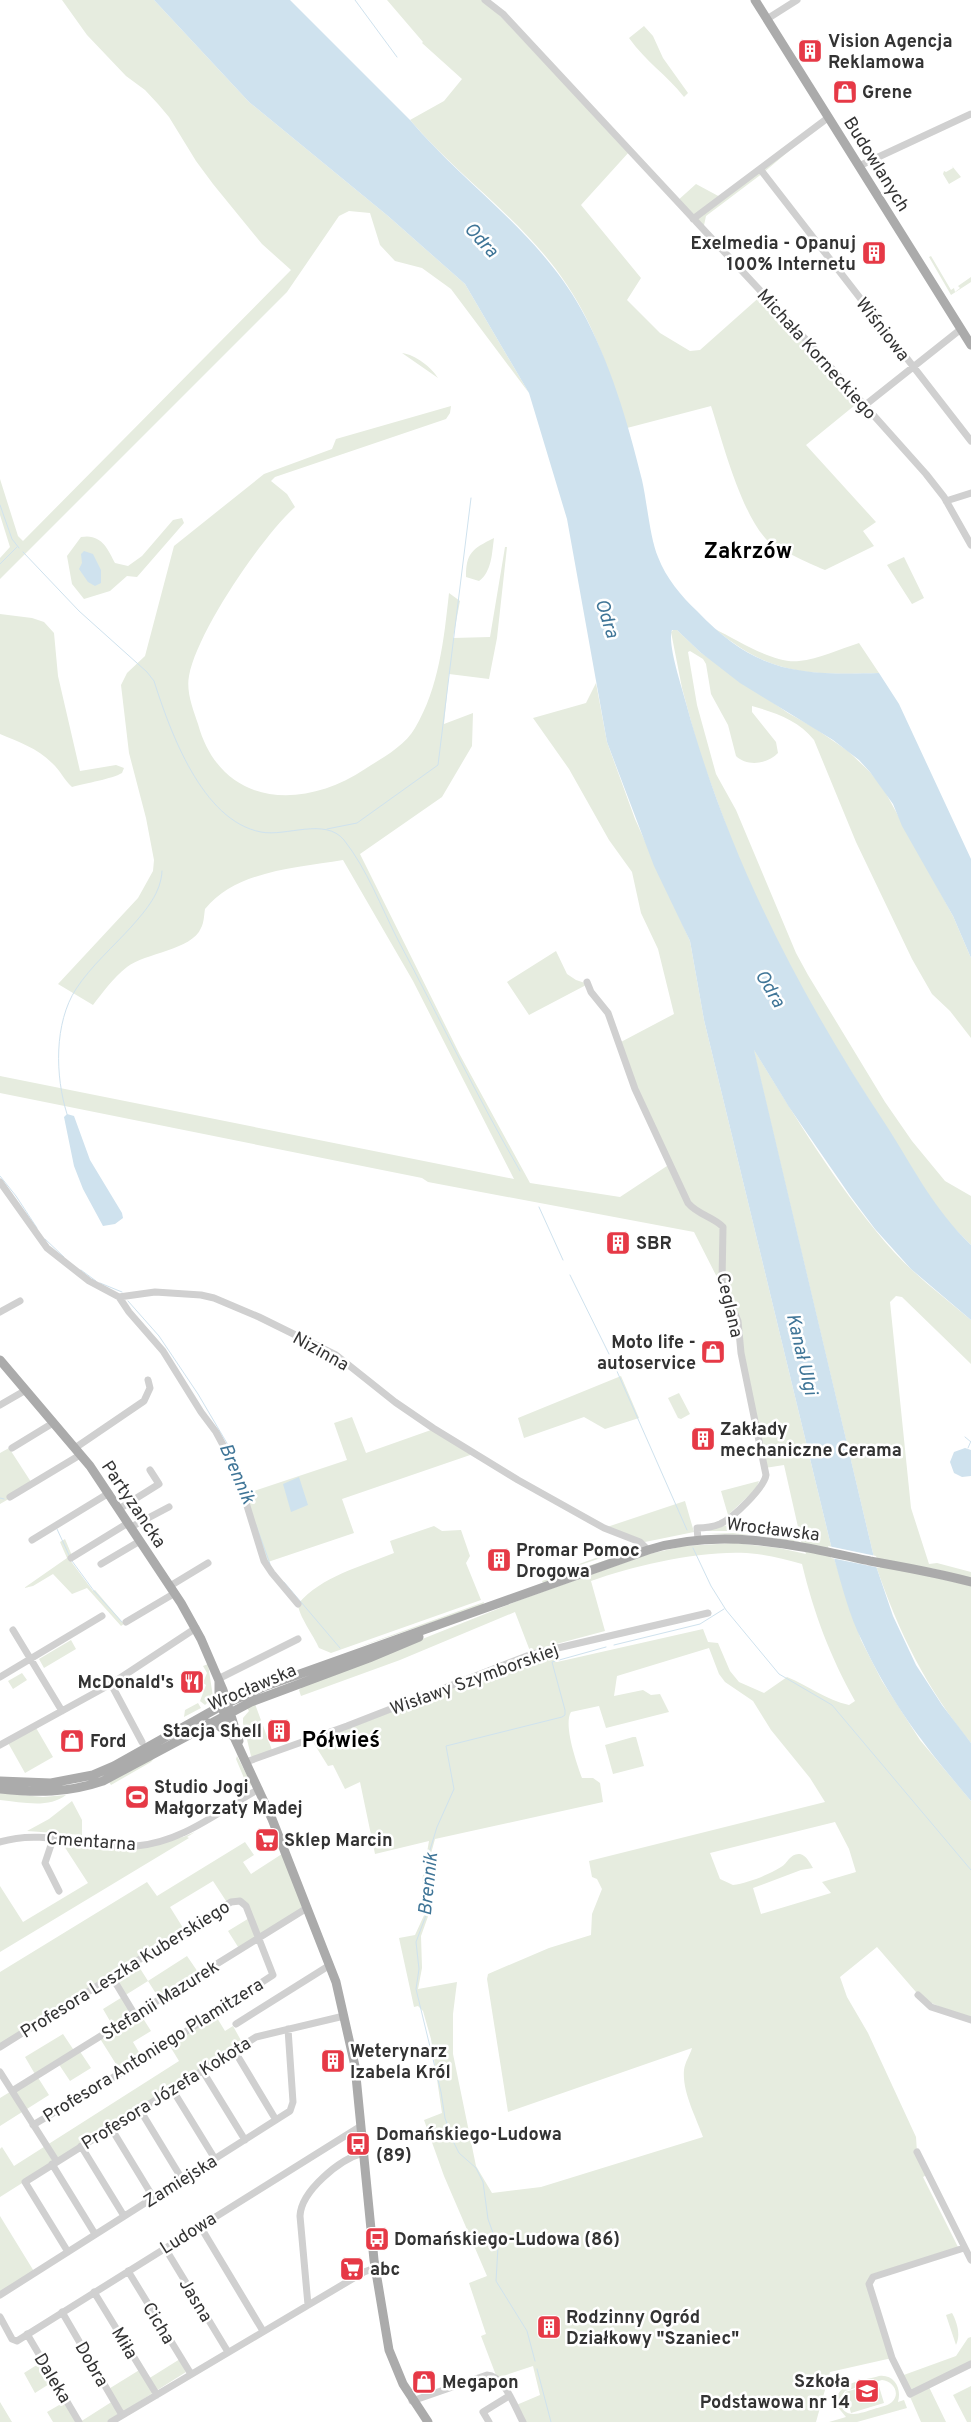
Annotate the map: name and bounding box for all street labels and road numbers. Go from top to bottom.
street label: Budowlanych [837,113,914,217]
street label: Michała Korneckiego [751,285,881,425]
street label: Wiśniowa [850,293,914,367]
street label: Ceglana [710,1271,747,1340]
street label: Nizinna [288,1327,353,1377]
street label: Partyzancka [95,1457,170,1553]
street label: Wrocławska [725,1513,821,1548]
street label: Wisławy Szymborskiej [387,1639,562,1722]
street label: Wrocławska [205,1659,300,1717]
street label: Cmentarna [45,1828,137,1857]
street label: Profesora Leszka Kuberskiego [17,1896,235,2044]
street label: Stefanii Mazurek [98,1956,224,2047]
street label: Profesora Antoniego Plamitzera [39,1974,268,2129]
street label: Profesora Józefa Kokota [78,2033,256,2156]
street label: Zamiejska [140,2151,222,2214]
street label: Ludowa [156,2208,221,2261]
street label: Jasna [173,2275,217,2327]
street label: Cicha [136,2299,179,2349]
street label: Miła [105,2324,142,2364]
street label: Dobra [69,2338,113,2391]
street label: Daleka [28,2350,76,2408]

